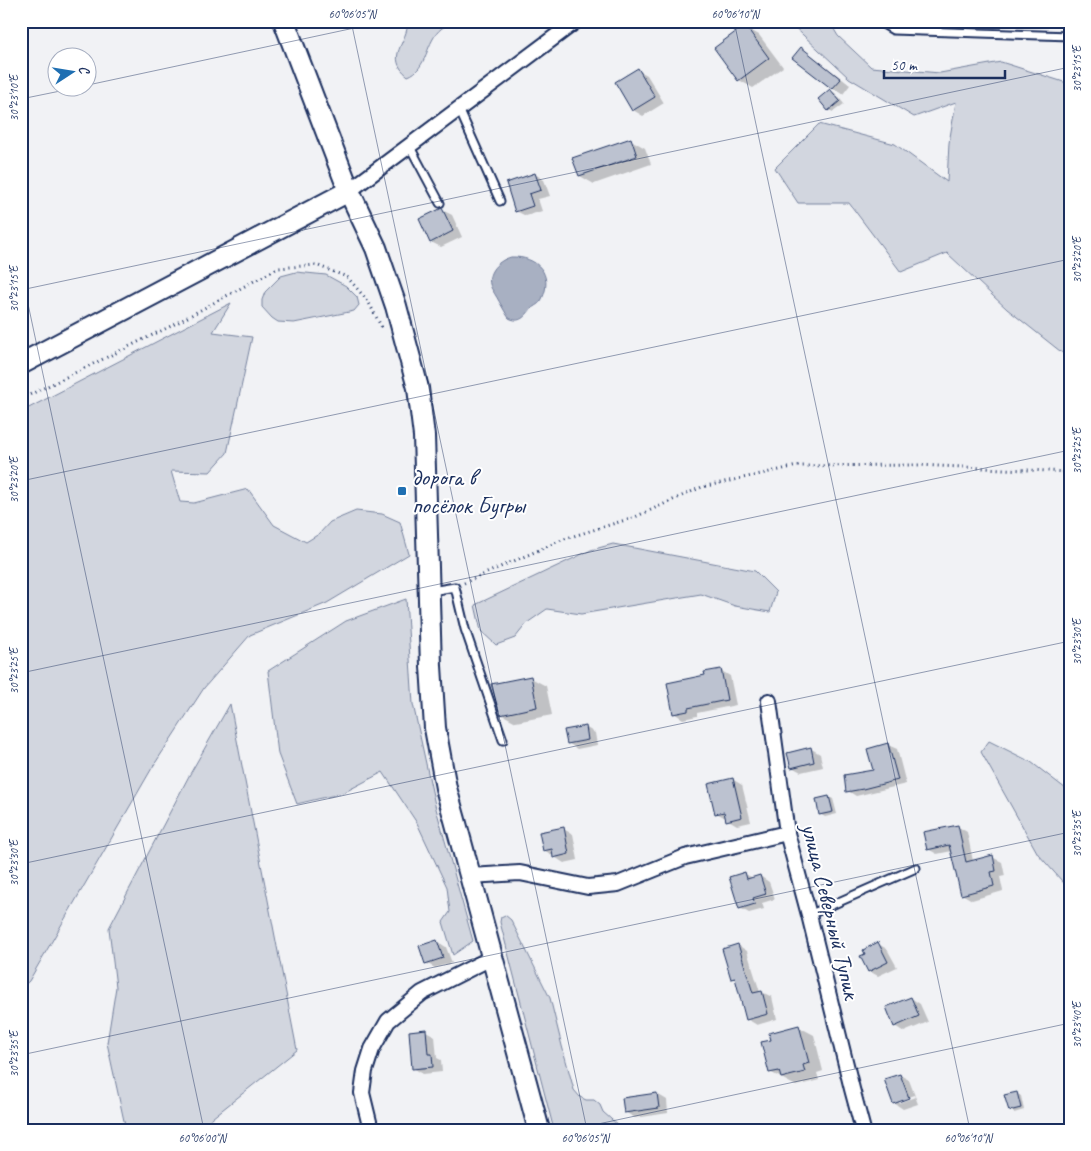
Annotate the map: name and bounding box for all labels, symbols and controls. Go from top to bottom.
text: 60°06'05"N [328,6,377,22]
text: 60°06'10"N [711,6,760,22]
text: 30°23'15"E [1069,44,1085,92]
north arrow [48,48,98,98]
scale bar [884,48,1005,80]
text: 50 m [891,56,918,75]
text: С [75,64,94,77]
text: 30°23'10"E [6,73,22,121]
text: 30°23'20"E [1069,235,1085,283]
text: 30°23'15"E [6,264,22,312]
text: 30°23'25"E [1069,426,1085,474]
text: 30°23'20"E [6,455,22,503]
place label: дорога в посёлок Бугры [412,462,527,520]
marker: дорога в посёлок Бугры [396,485,408,497]
text: 30°23'30"E [1069,617,1085,665]
text: 30°23'25"E [6,646,22,694]
text: 30°23'35"E [1069,809,1085,857]
street label: улица Северный Тупик [794,818,868,1004]
text: 30°23'30"E [6,838,22,886]
text: 30°23'40"E [1069,1000,1085,1048]
text: 30°23'35"E [6,1029,22,1077]
text: 60°06'00"N [178,1130,227,1146]
text: 60°06'05"N [561,1130,610,1146]
text: 60°06'10"N [944,1130,993,1146]

